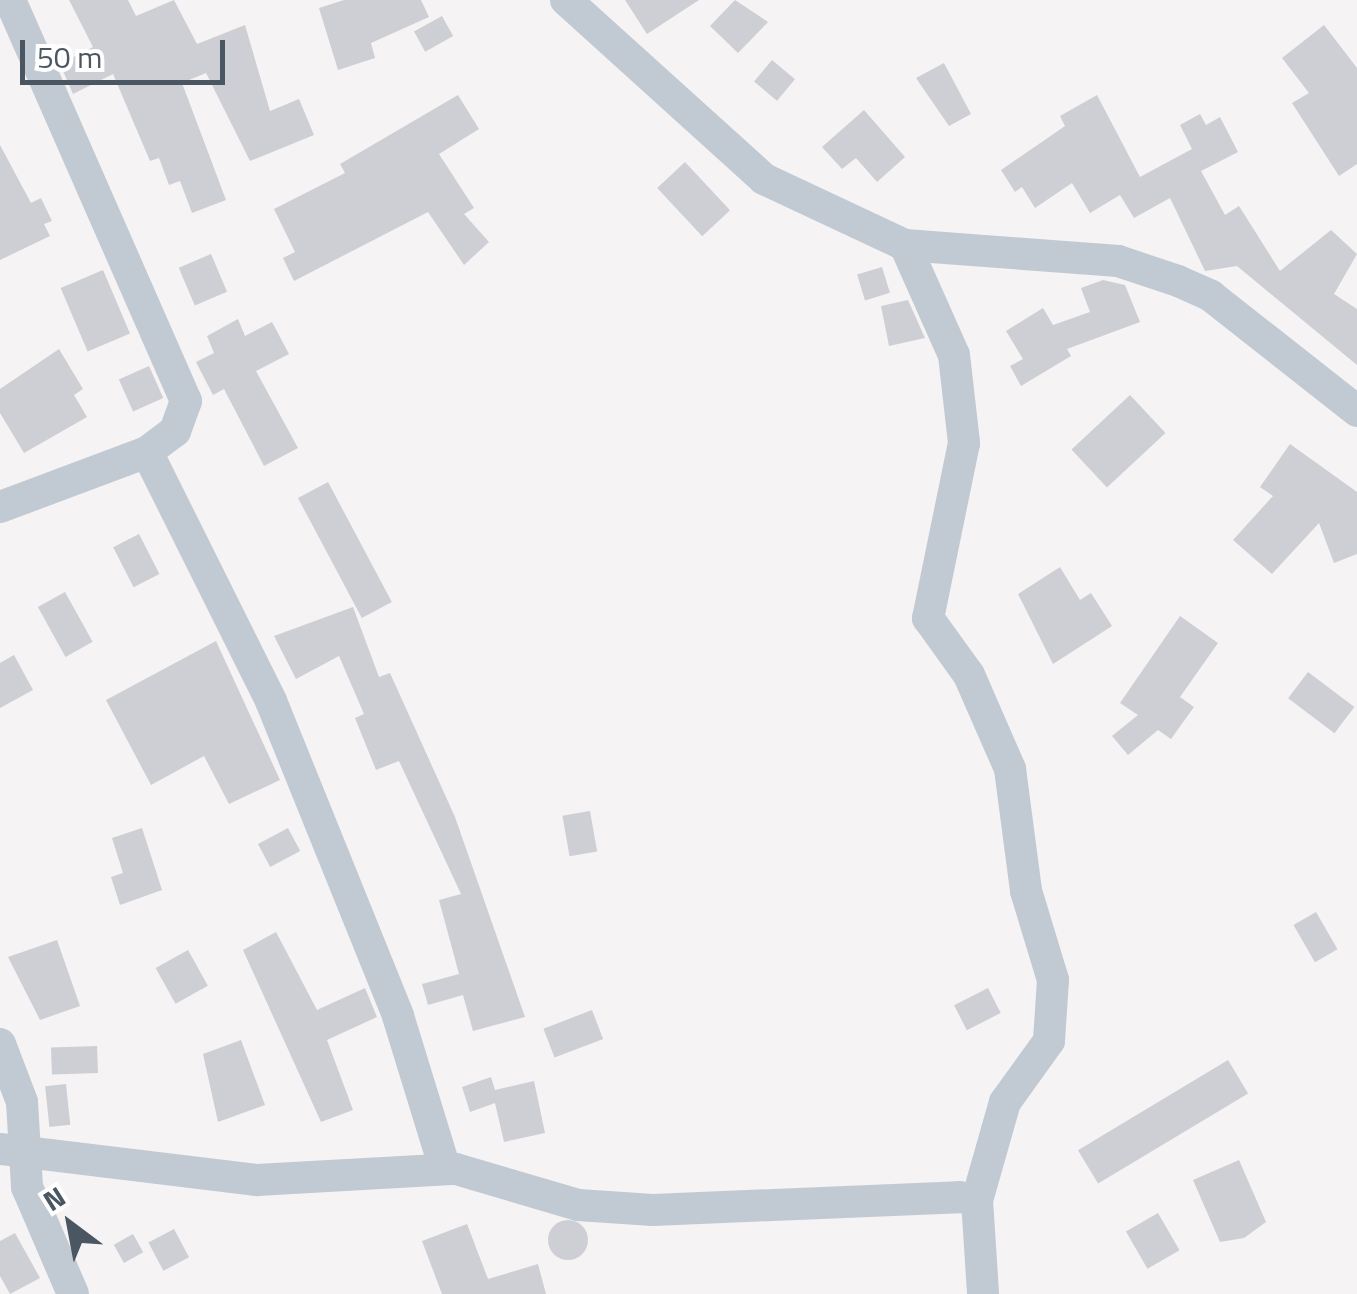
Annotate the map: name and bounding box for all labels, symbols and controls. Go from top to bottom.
scale bar [25,20,230,82]
text: 50 m [37,34,102,80]
north arrow [20,1174,120,1274]
text: N [34,1175,73,1222]

